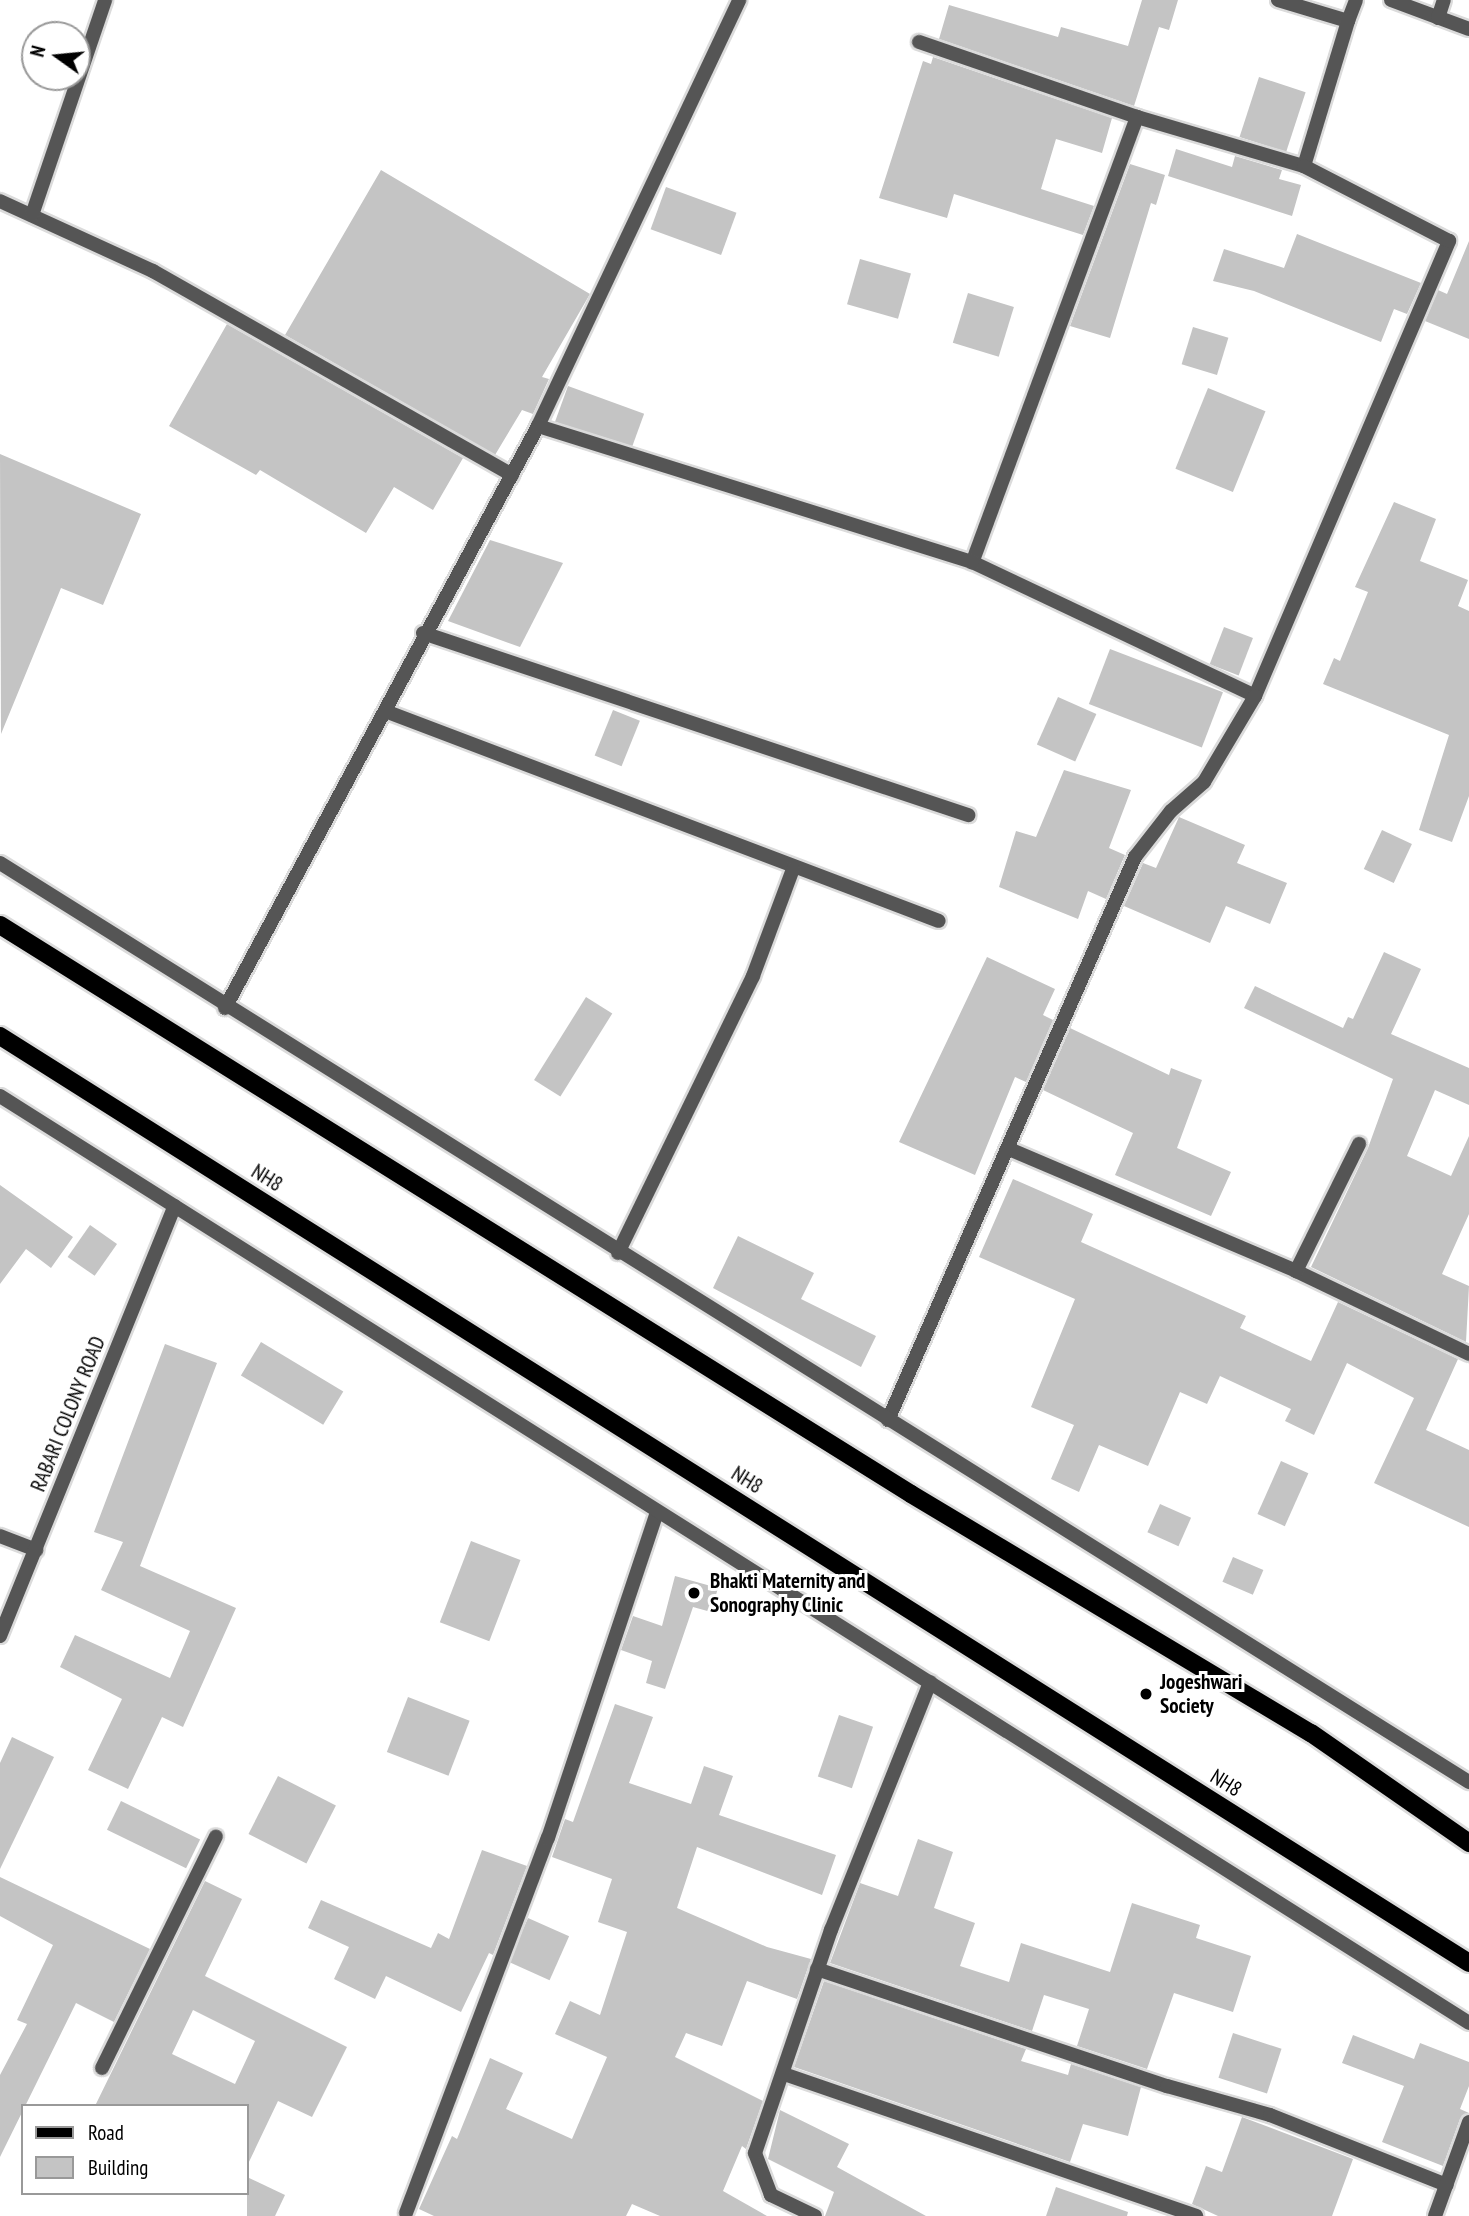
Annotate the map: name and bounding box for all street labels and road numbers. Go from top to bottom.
street label: NH8 [247,1159,287,1197]
street label: RABARI COLONY ROAD [25,1333,111,1495]
street label: NH8 [727,1461,767,1499]
street label: NH8 [1206,1764,1246,1802]

